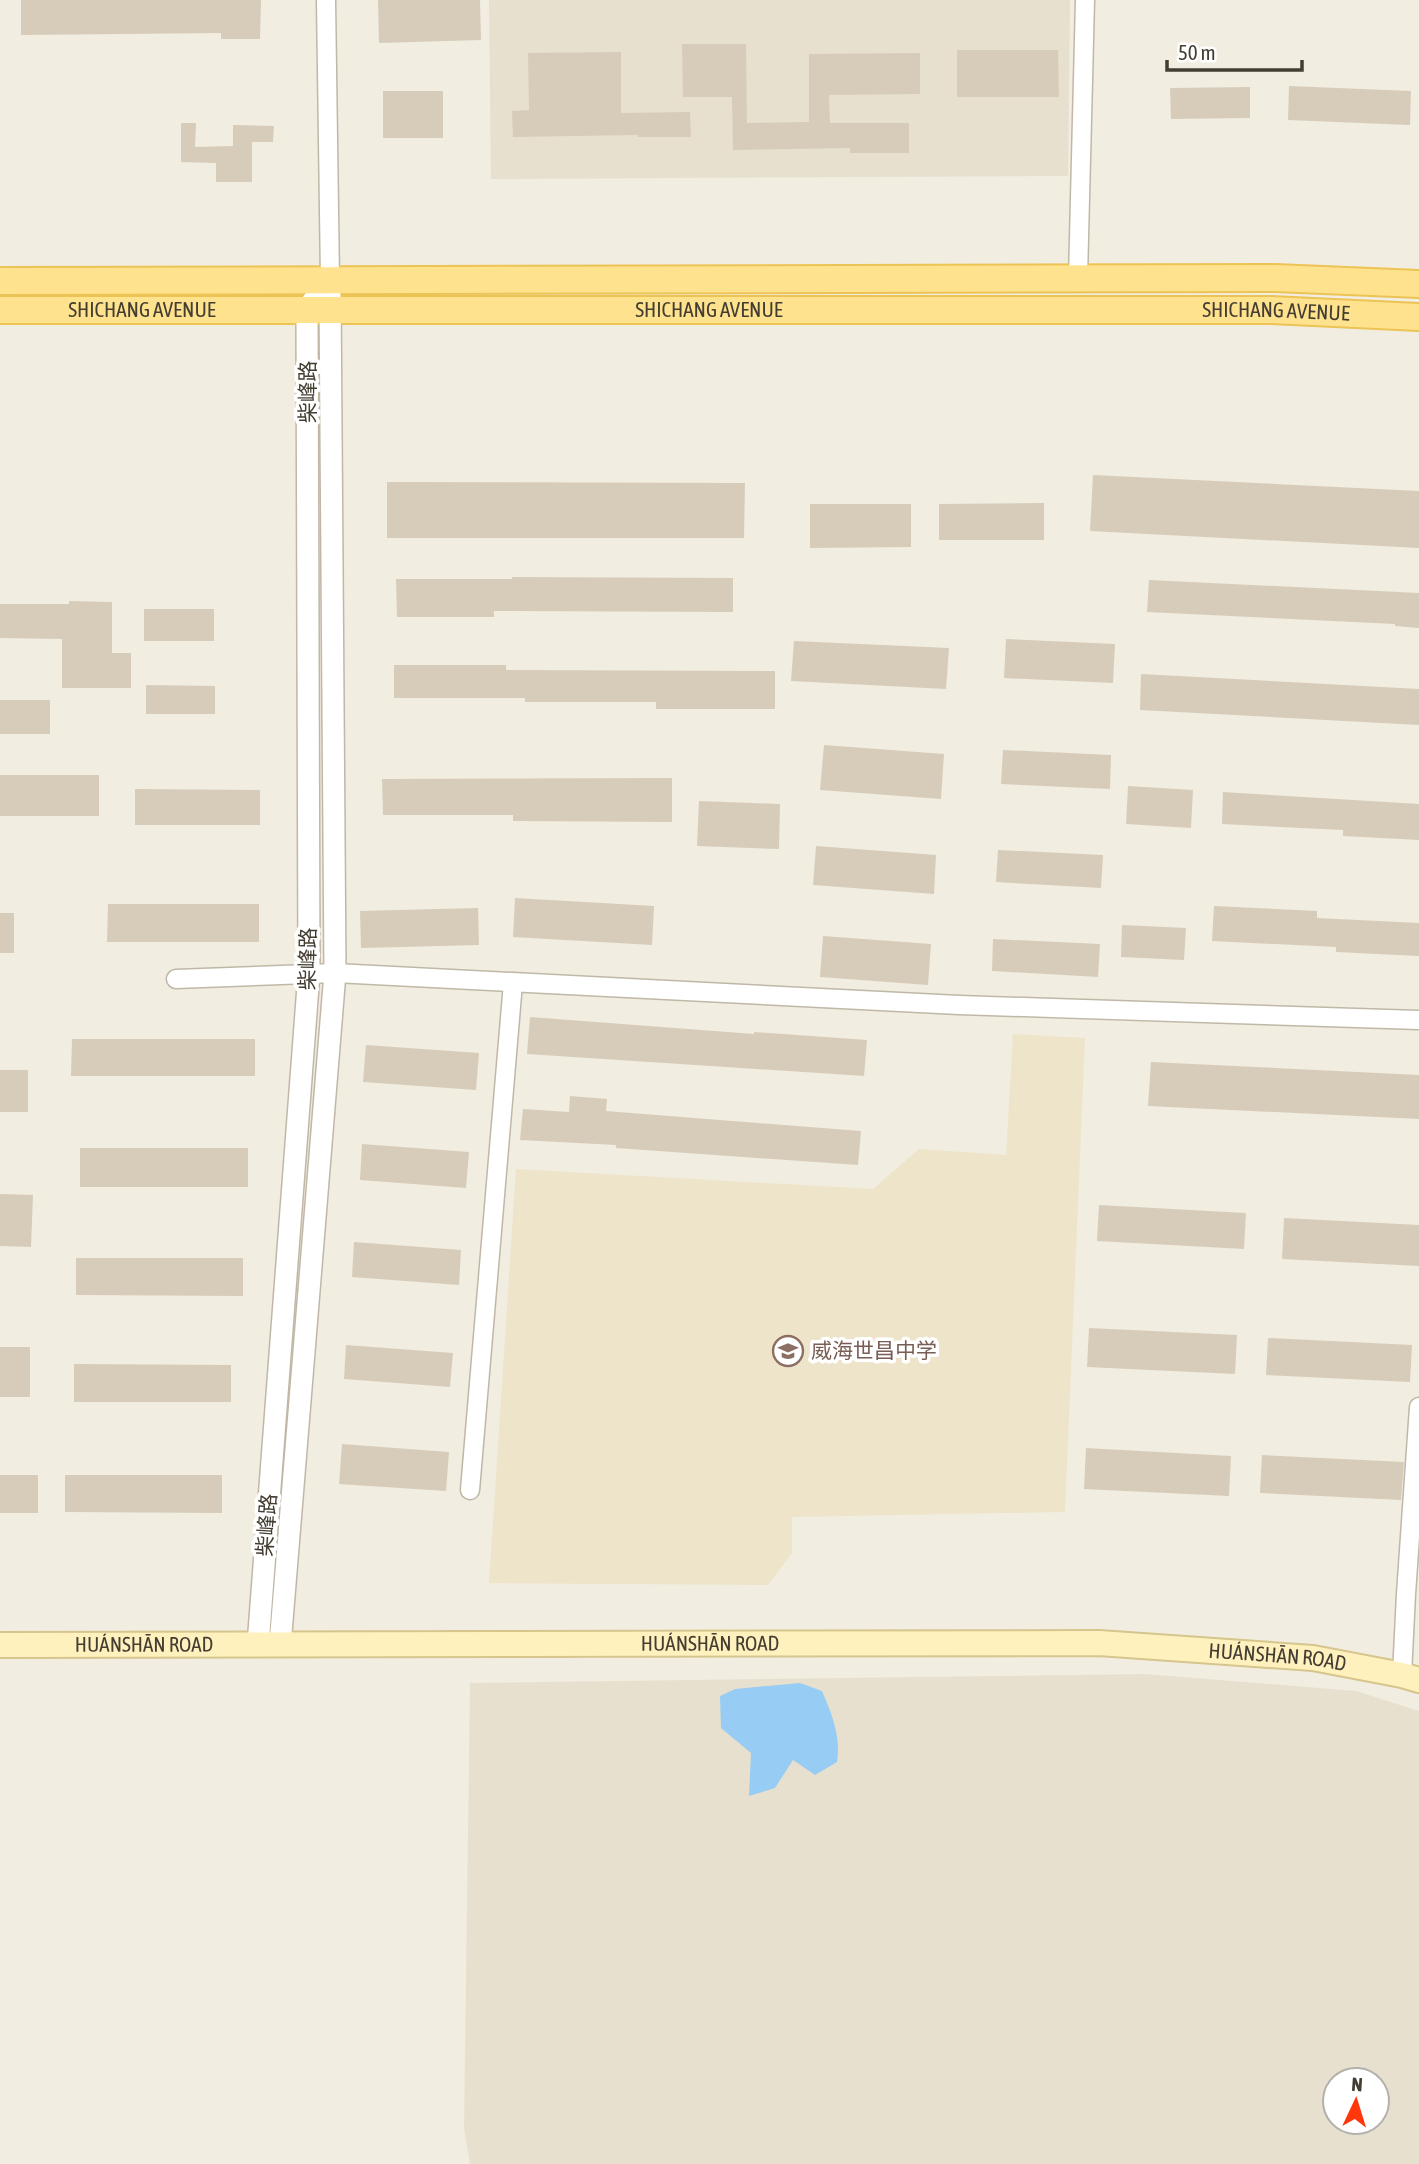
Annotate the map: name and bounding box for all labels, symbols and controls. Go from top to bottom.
scale bar [1167,28,1302,72]
text: 50 m [1178,40,1216,64]
street label: SHICHANG AVENUE [68,297,216,321]
street label: SHICHANG AVENUE [635,297,783,321]
street label: SHICHANG AVENUE [1202,297,1350,325]
street label: 柴峰路 [295,361,319,424]
street label: 柴峰路 [294,927,320,991]
school or university icon: 威海世昌中学 [771,1334,805,1368]
place label: 威海世昌中学 [811,1338,937,1362]
street label: 柴峰路 [252,1493,280,1557]
street label: HUÁNSHĀN ROAD [641,1631,779,1655]
street label: HUÁNSHĀN ROAD [75,1632,213,1656]
street label: HUÁNSHĀN ROAD [1208,1638,1349,1675]
north arrow [1321,2066,1391,2136]
text: N [1351,2073,1364,2095]

